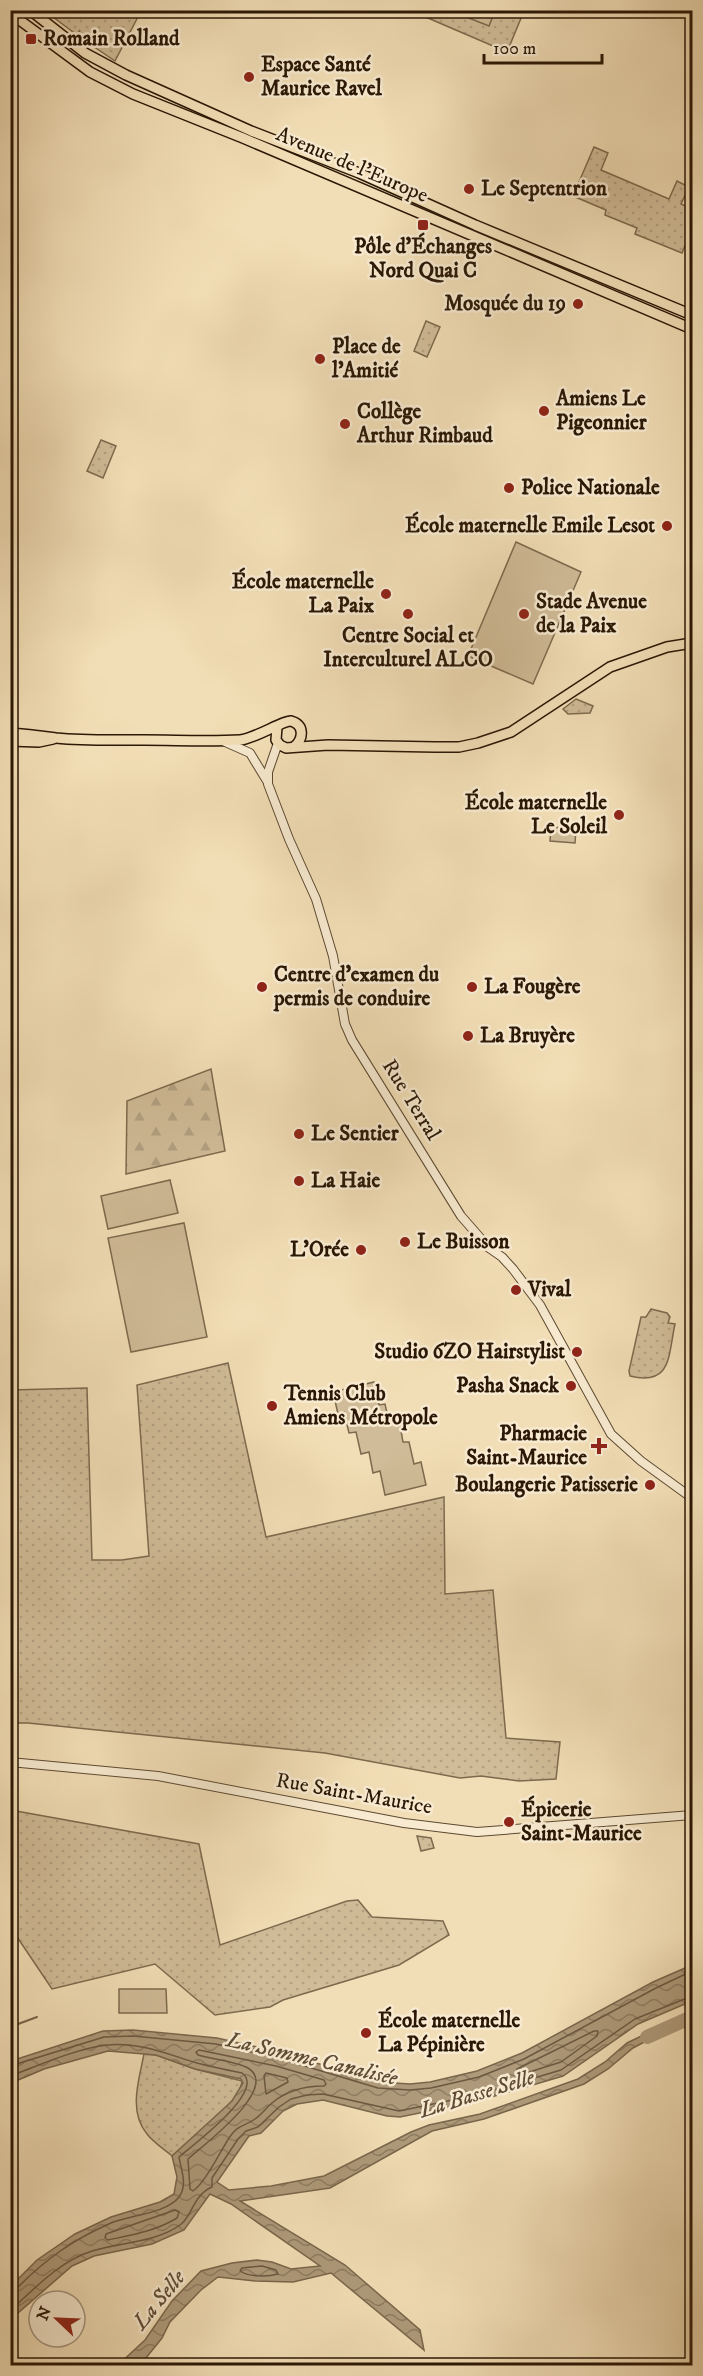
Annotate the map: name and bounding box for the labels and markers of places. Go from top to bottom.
place label: Romain Rolland [43,26,180,52]
marker: Romain Rolland [24,32,38,46]
place label: Espace Santé Maurice Ravel [261,52,382,102]
marker: Espace Santé Maurice Ravel [242,70,256,84]
place label: Le Septentrion [481,176,608,202]
marker: Le Septentrion [462,182,476,196]
marker: Pôle d'Échanges Nord Quai C [416,218,430,232]
place label: Pôle d'Échanges Nord Quai C [354,232,492,284]
place label: Mosquée du 19 [444,291,566,317]
marker: Mosquée du 19 [571,297,585,311]
place label: Place de l'Amitié [331,334,401,384]
marker: Place de l'Amitié [313,352,327,366]
place label: Amiens Le Pigeonnier [555,386,648,436]
place label: Collège Arthur Rimbaud [356,399,493,449]
marker: Amiens Le Pigeonnier [537,404,551,418]
marker: Collège Arthur Rimbaud [338,417,352,431]
place label: Police Nationale [521,475,660,501]
marker: Police Nationale [502,481,516,495]
place label: École maternelle Emile Lesot [405,511,655,539]
marker: École maternelle Emile Lesot [660,519,674,533]
place label: École maternelle La Paix [232,567,375,619]
marker: École maternelle La Paix [379,587,393,601]
place label: Stade Avenue de la Paix [536,589,647,639]
marker: Centre Social et Interculturel ALCO [401,607,415,621]
marker: Stade Avenue de la Paix [517,607,531,621]
place label: Centre Social et Interculturel ALCO [323,623,493,673]
place label: École maternelle Le Soleil [465,788,608,840]
marker: École maternelle Le Soleil [612,808,626,822]
place label: Centre d'examen du permis de conduire [273,962,439,1012]
place label: La Fougère [484,974,581,1000]
marker: Centre d'examen du permis de conduire [255,980,269,994]
marker: La Fougère [465,980,479,994]
place label: La Bruyère [480,1023,575,1049]
marker: La Bruyère [461,1029,475,1043]
place label: Le Sentier [311,1121,400,1147]
marker: Le Sentier [292,1127,306,1141]
place label: La Haie [311,1168,381,1194]
marker: La Haie [292,1174,306,1188]
place label: Le Buisson [417,1229,510,1255]
marker: Le Buisson [398,1235,412,1249]
place label: L'Orée [290,1237,349,1263]
marker: L'Orée [354,1243,368,1257]
place label: Vival [527,1277,572,1303]
marker: Vival [509,1283,523,1297]
place label: Studio 6ZO Hairstylist [374,1339,565,1365]
marker: Studio 6ZO Hairstylist [570,1345,584,1359]
place label: Pasha Snack [456,1373,560,1399]
marker: Pasha Snack [564,1379,578,1393]
place label: Tennis Club Amiens Métropole [283,1381,438,1431]
marker: Tennis Club Amiens Métropole [265,1399,279,1413]
place label: Pharmacie Saint-Maurice [466,1421,587,1471]
marker: Pharmacie Saint-Maurice [592,1439,606,1453]
place label: Boulangerie Patisserie [455,1472,638,1498]
marker: Boulangerie Patisserie [643,1478,657,1492]
place label: Épicerie Saint-Maurice [521,1795,642,1847]
marker: Épicerie Saint-Maurice [502,1815,516,1829]
place label: École maternelle La Pépinière [378,2006,521,2058]
marker: École maternelle La Pépinière [359,2026,373,2040]

